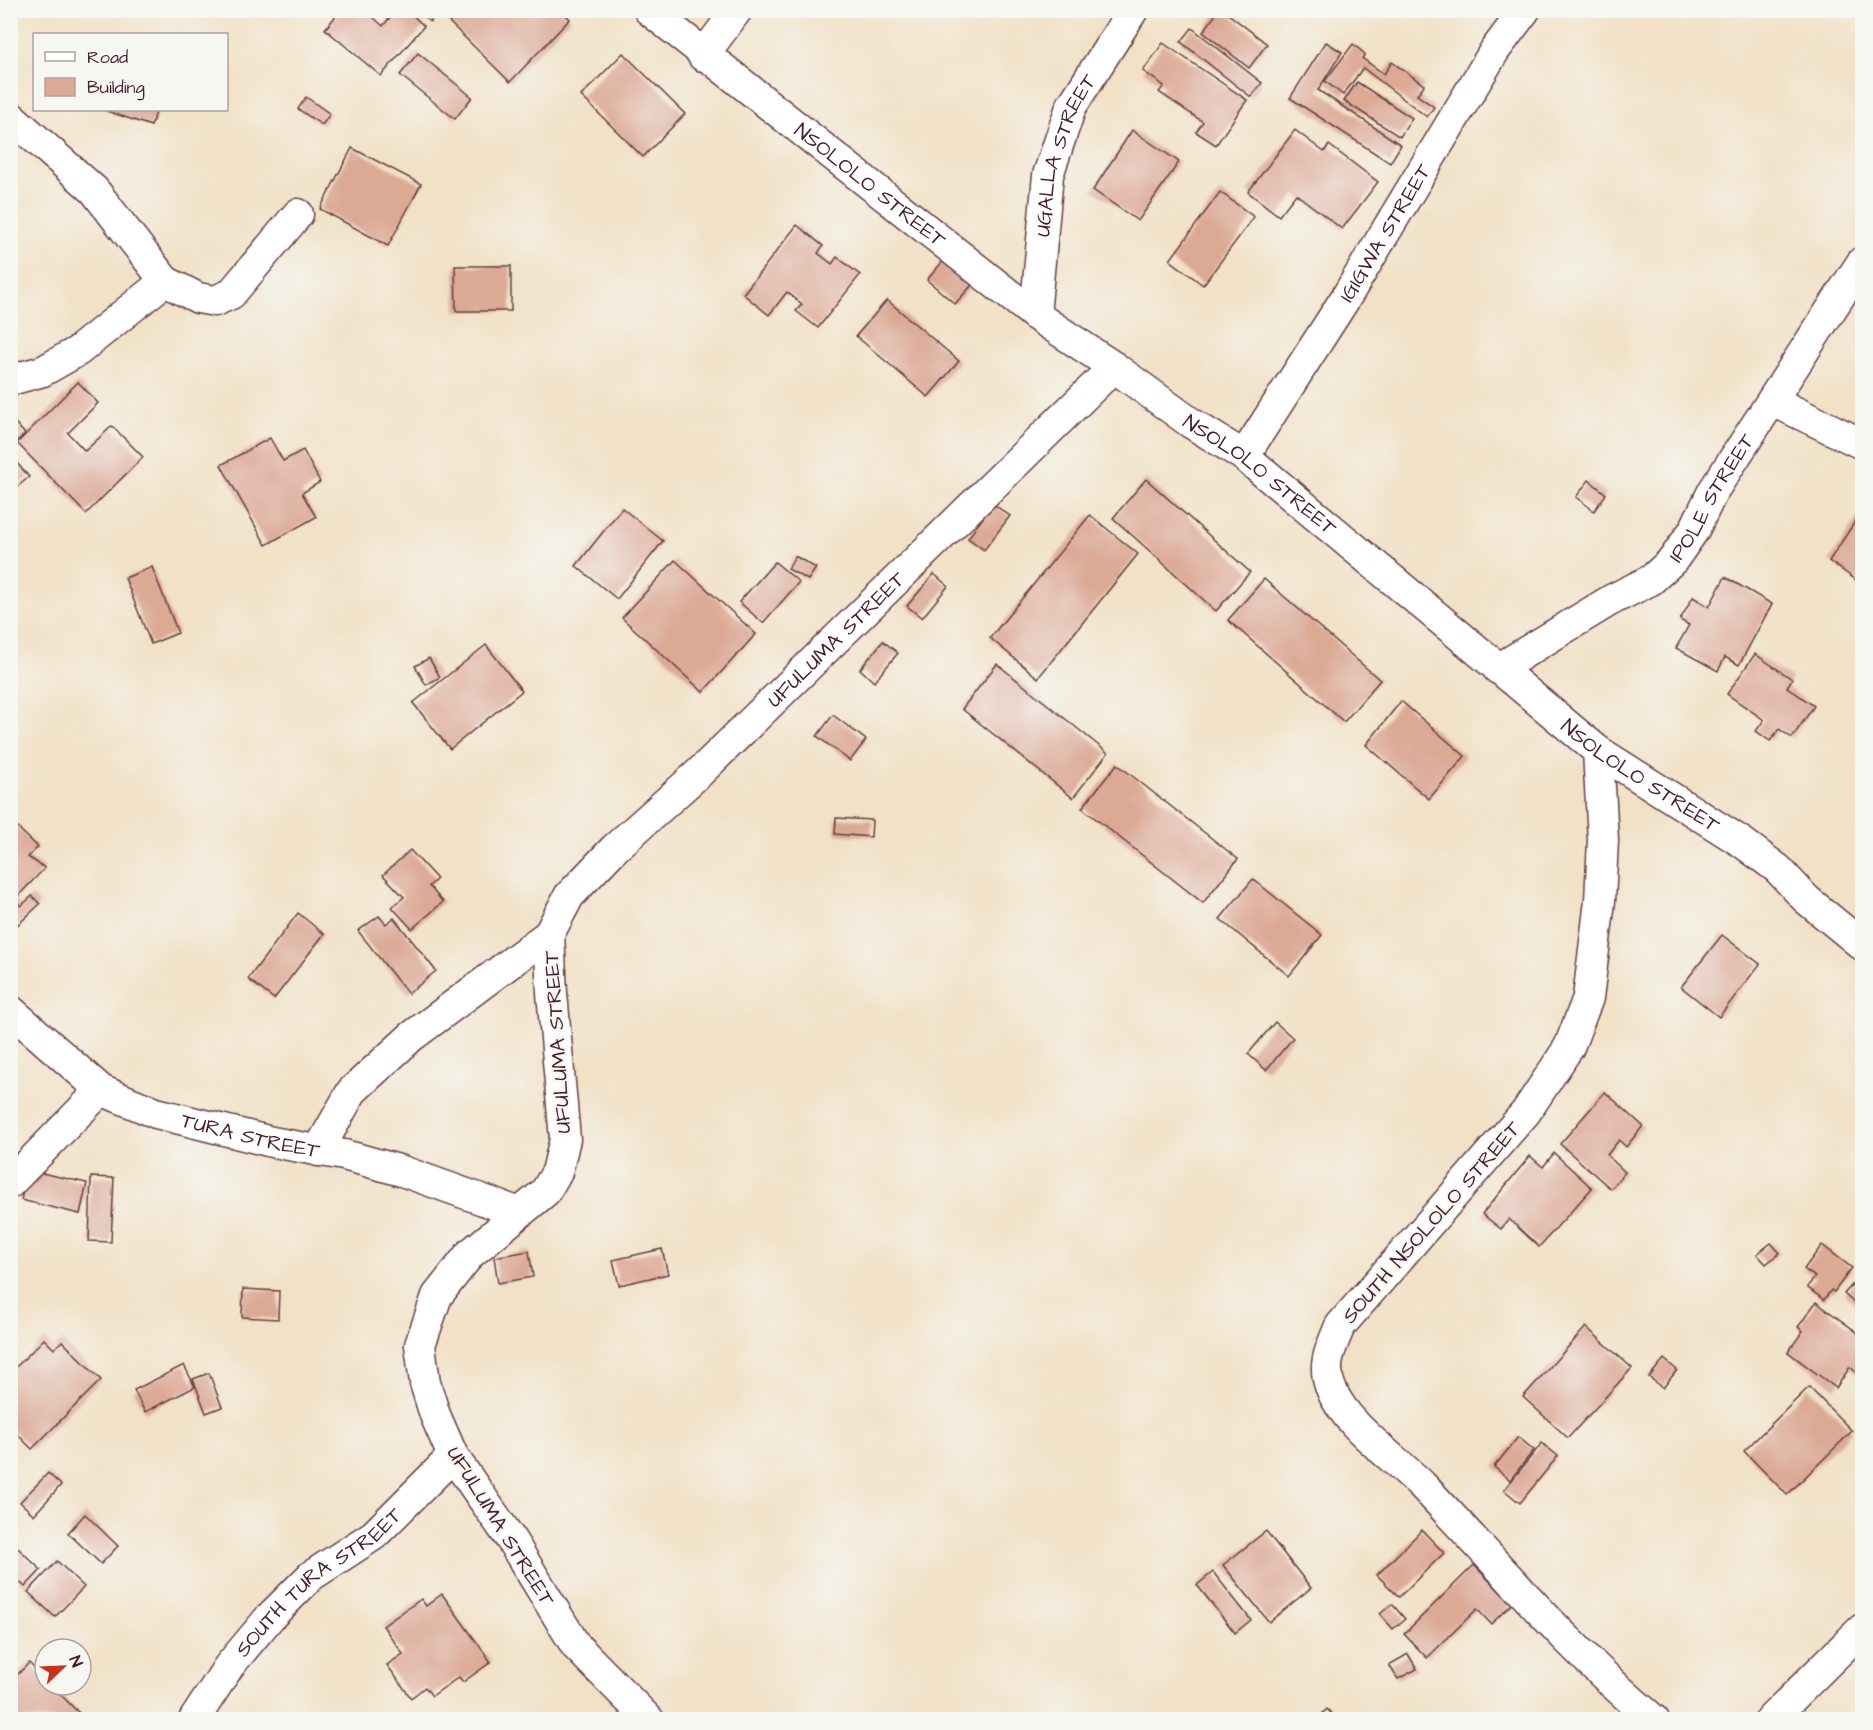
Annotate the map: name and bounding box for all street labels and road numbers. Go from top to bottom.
street label: UGALLA STREET [1028,68,1104,238]
street label: NSOLOLO STREET [788,116,953,255]
street label: IGIGWA STREET [1332,158,1439,308]
street label: NSOLOLO STREET [1177,408,1343,543]
street label: IPOLE STREET [1662,427,1762,568]
street label: UFULUMA STREET [761,564,912,714]
street label: NSOLOLO STREET [1555,712,1726,840]
street label: UFULUMA STREET [537,949,578,1134]
street label: TURA STREET [178,1106,323,1166]
street label: SOUTH NSOLOLO STREET [1335,1114,1528,1330]
street label: UFULUMA STREET [440,1441,562,1612]
street label: SOUTH TURA STREET [229,1500,409,1663]

